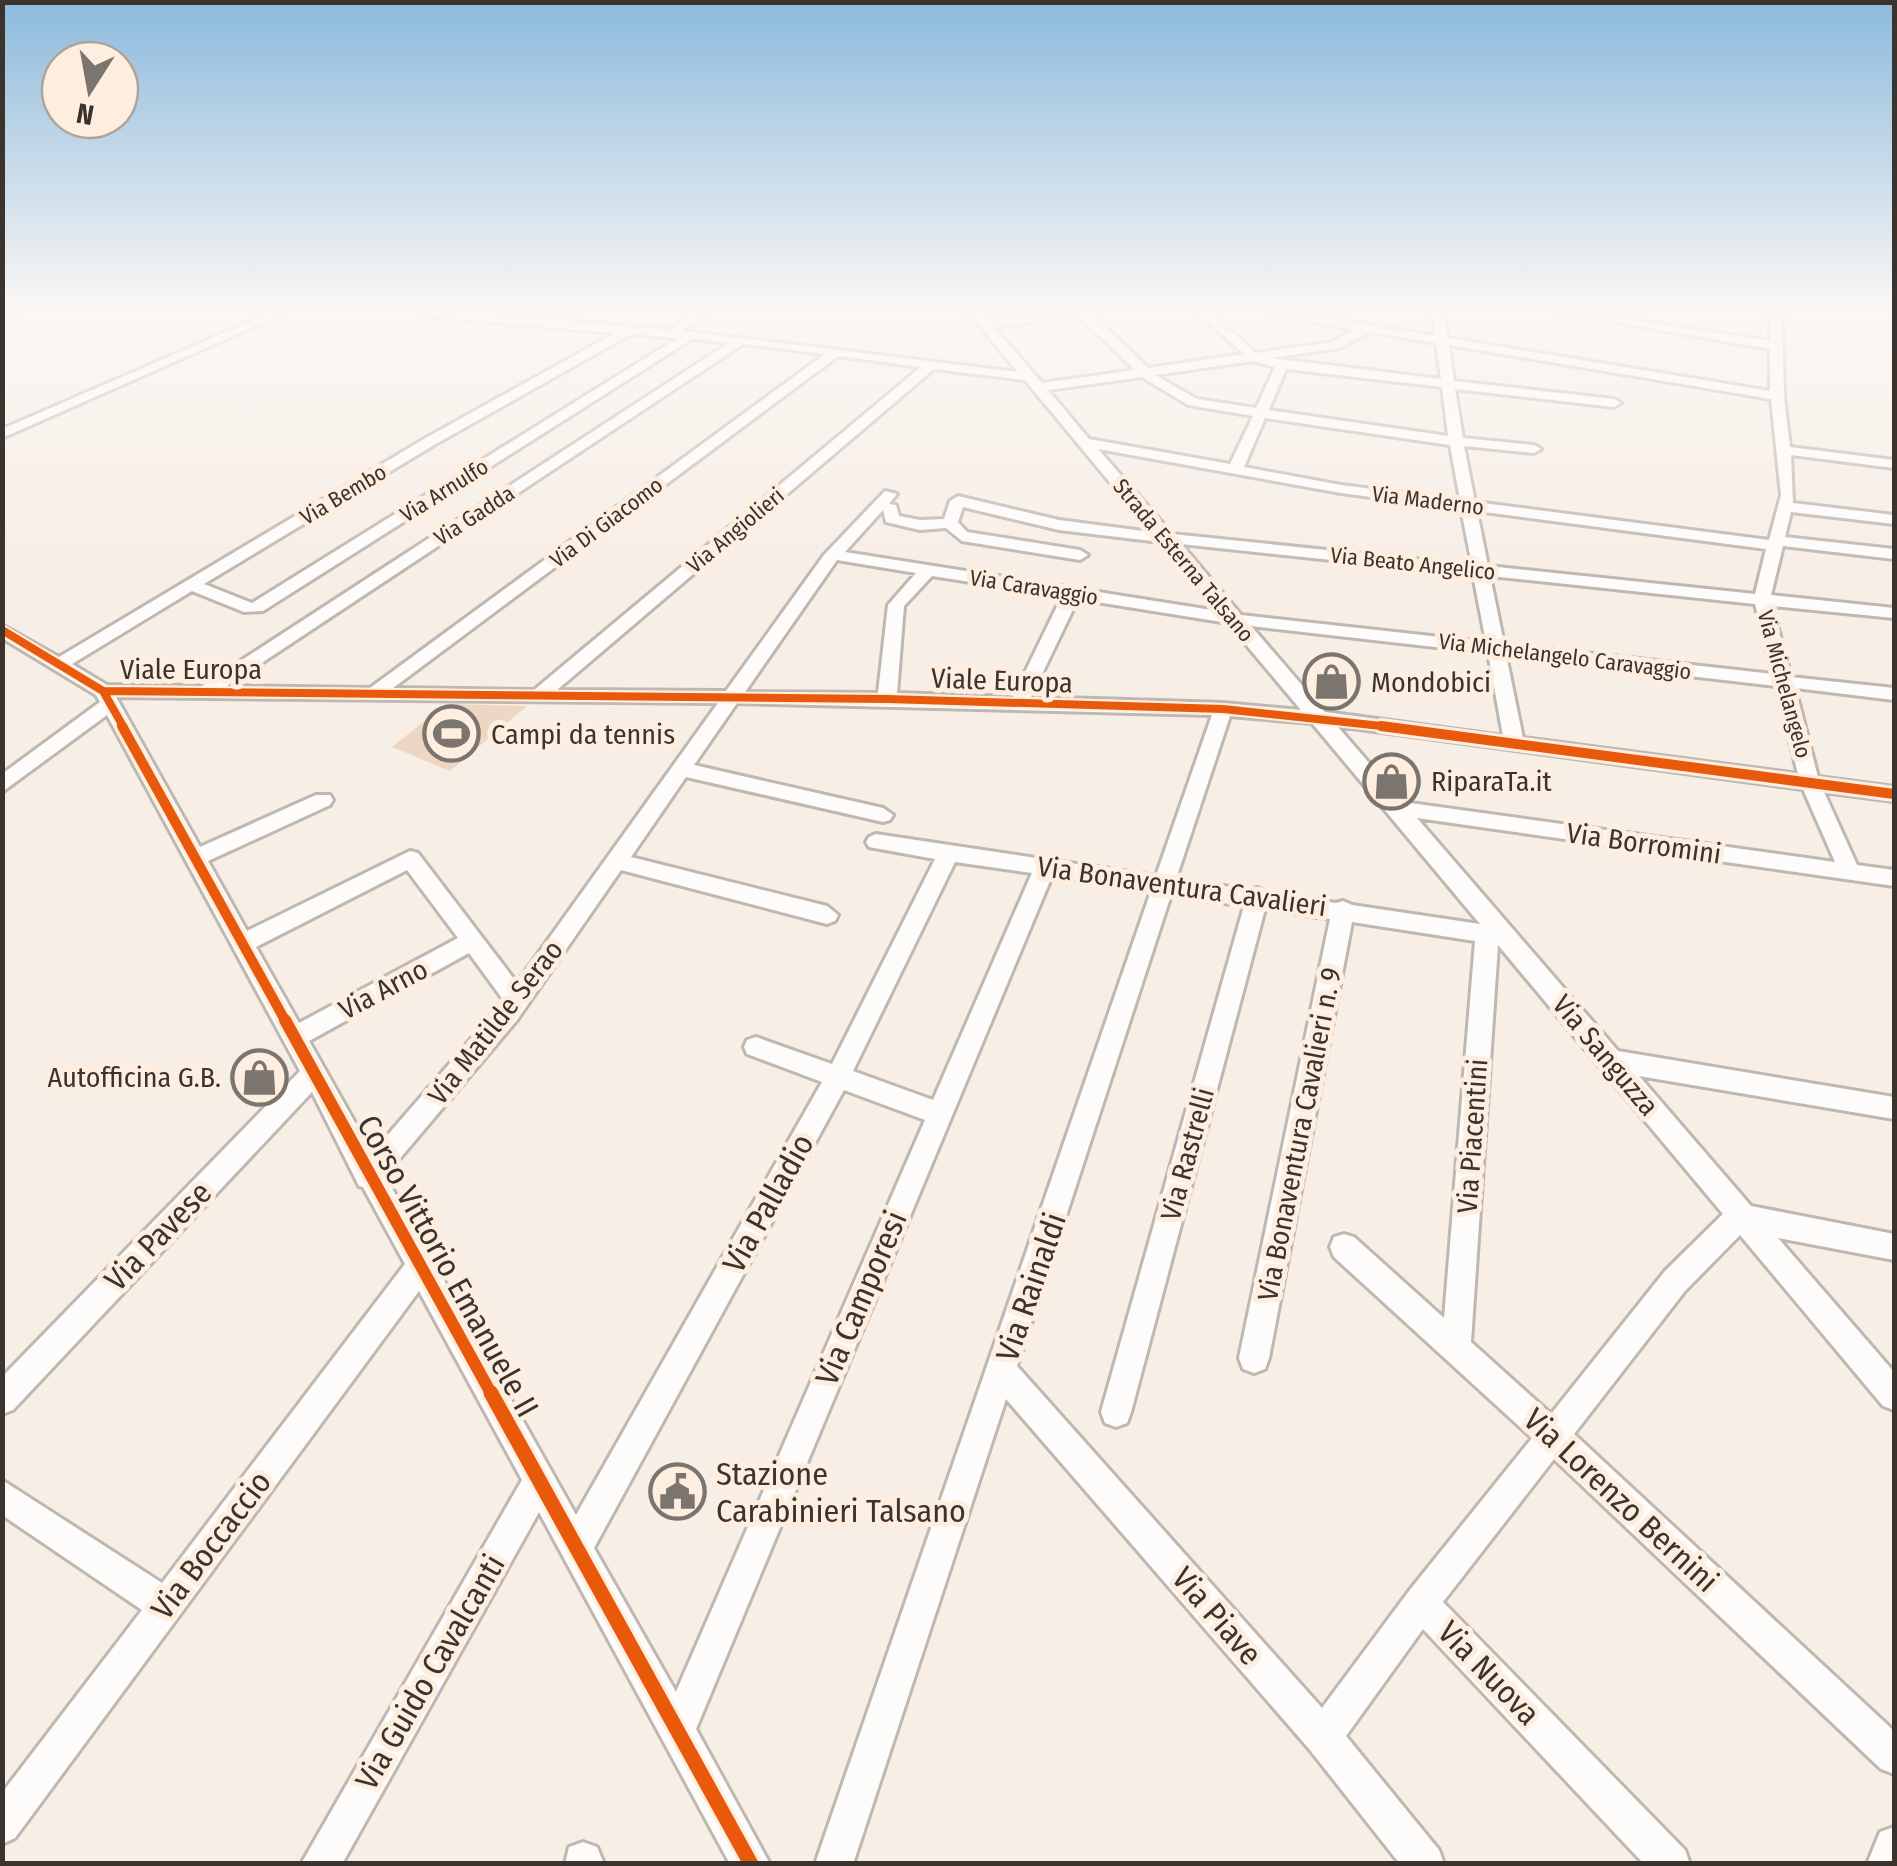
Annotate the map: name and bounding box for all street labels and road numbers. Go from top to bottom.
street label: Via Arnulfo [395,453,493,528]
street label: Via Bembo [295,458,391,531]
street label: Via Di Giacomo [545,471,668,574]
street label: Strada Esterna Talsano [1107,473,1260,647]
street label: Via Gadda [429,479,520,551]
street label: Via Maderno [1370,480,1485,521]
street label: Via Angiolieri [681,482,789,579]
street label: Via Beato Angelico [1329,541,1497,586]
street label: Via Caravaggio [968,564,1100,611]
street label: Via Michelangelo [1752,607,1817,761]
street label: Via Michelangelo Caravaggio [1437,628,1693,685]
street label: Viale Europa [120,653,262,686]
street label: Viale Europa [931,662,1073,699]
street label: Via Borromini [1565,816,1723,871]
street label: Via Bonaventura Cavalieri [1035,850,1329,923]
street label: Via Matilde Serao [421,934,570,1111]
street label: Via Arno [333,952,433,1026]
street label: Via Bonaventura Cavalieri n. 9 [1251,965,1348,1304]
street label: Via Sanguzza [1546,988,1666,1122]
street label: Via Piacentini [1451,1058,1494,1215]
street label: Via Rastrelli [1154,1084,1221,1224]
street label: Corso Vittorio Emanuele II [349,1108,547,1424]
street label: Via Palladio [714,1127,822,1279]
street label: Via Pavese [97,1173,219,1299]
street label: Via Camporesi [807,1205,915,1391]
street label: Via Rainaldi [988,1208,1074,1366]
street label: Via Lorenzo Bernini [1516,1400,1726,1600]
street label: Via Boccaccio [143,1463,279,1627]
street label: Via Guido Cavalcanti [347,1548,513,1796]
street label: Via Piave [1164,1559,1270,1673]
street label: Via Nuova [1430,1613,1548,1733]

